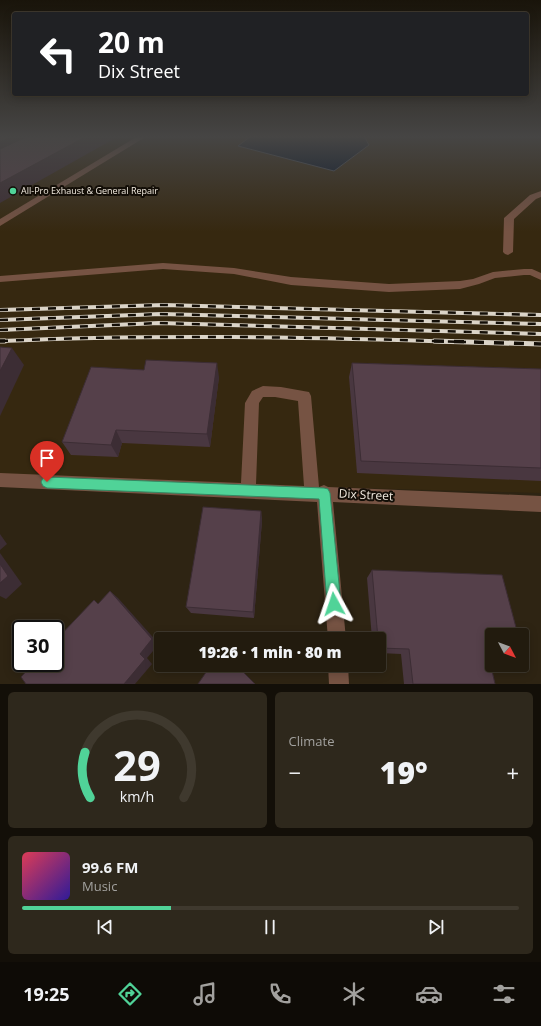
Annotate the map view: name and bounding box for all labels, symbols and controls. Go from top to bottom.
text: 20 m [98,23,165,61]
icon: left [32,28,84,80]
text: Dix Street [98,59,180,83]
place label: All-Pro Exhaust & General Repair [21,184,158,197]
marker: All-Pro Exhaust & General Repair [8,186,18,196]
pin [30,441,64,482]
icon: arrive [36,447,58,469]
street label: Dix Street [338,485,394,504]
position arrow [313,583,355,625]
speed limit sign: 30 [12,620,64,672]
north arrow [485,628,529,672]
map controls [485,628,529,672]
text: 19:26 · 1 min · 80 m [199,642,341,662]
text: Climate [289,732,334,750]
text: 29 [113,737,161,793]
text: 19° [380,752,428,793]
text: − [289,757,301,787]
text: + [506,757,519,787]
text: km/h [120,787,155,806]
text: 99.6 FM [82,857,138,877]
text: Music [82,877,117,895]
icon: previous [94,916,116,938]
icon: pause [259,916,281,938]
icon: next [425,916,447,938]
icon: directions [116,980,144,1008]
icon: music [191,980,219,1008]
icon: phone [266,980,294,1008]
icon: climate [340,980,368,1008]
icon: car [415,980,443,1008]
icon: filters [490,980,518,1008]
text: 19:25 [23,982,70,1006]

